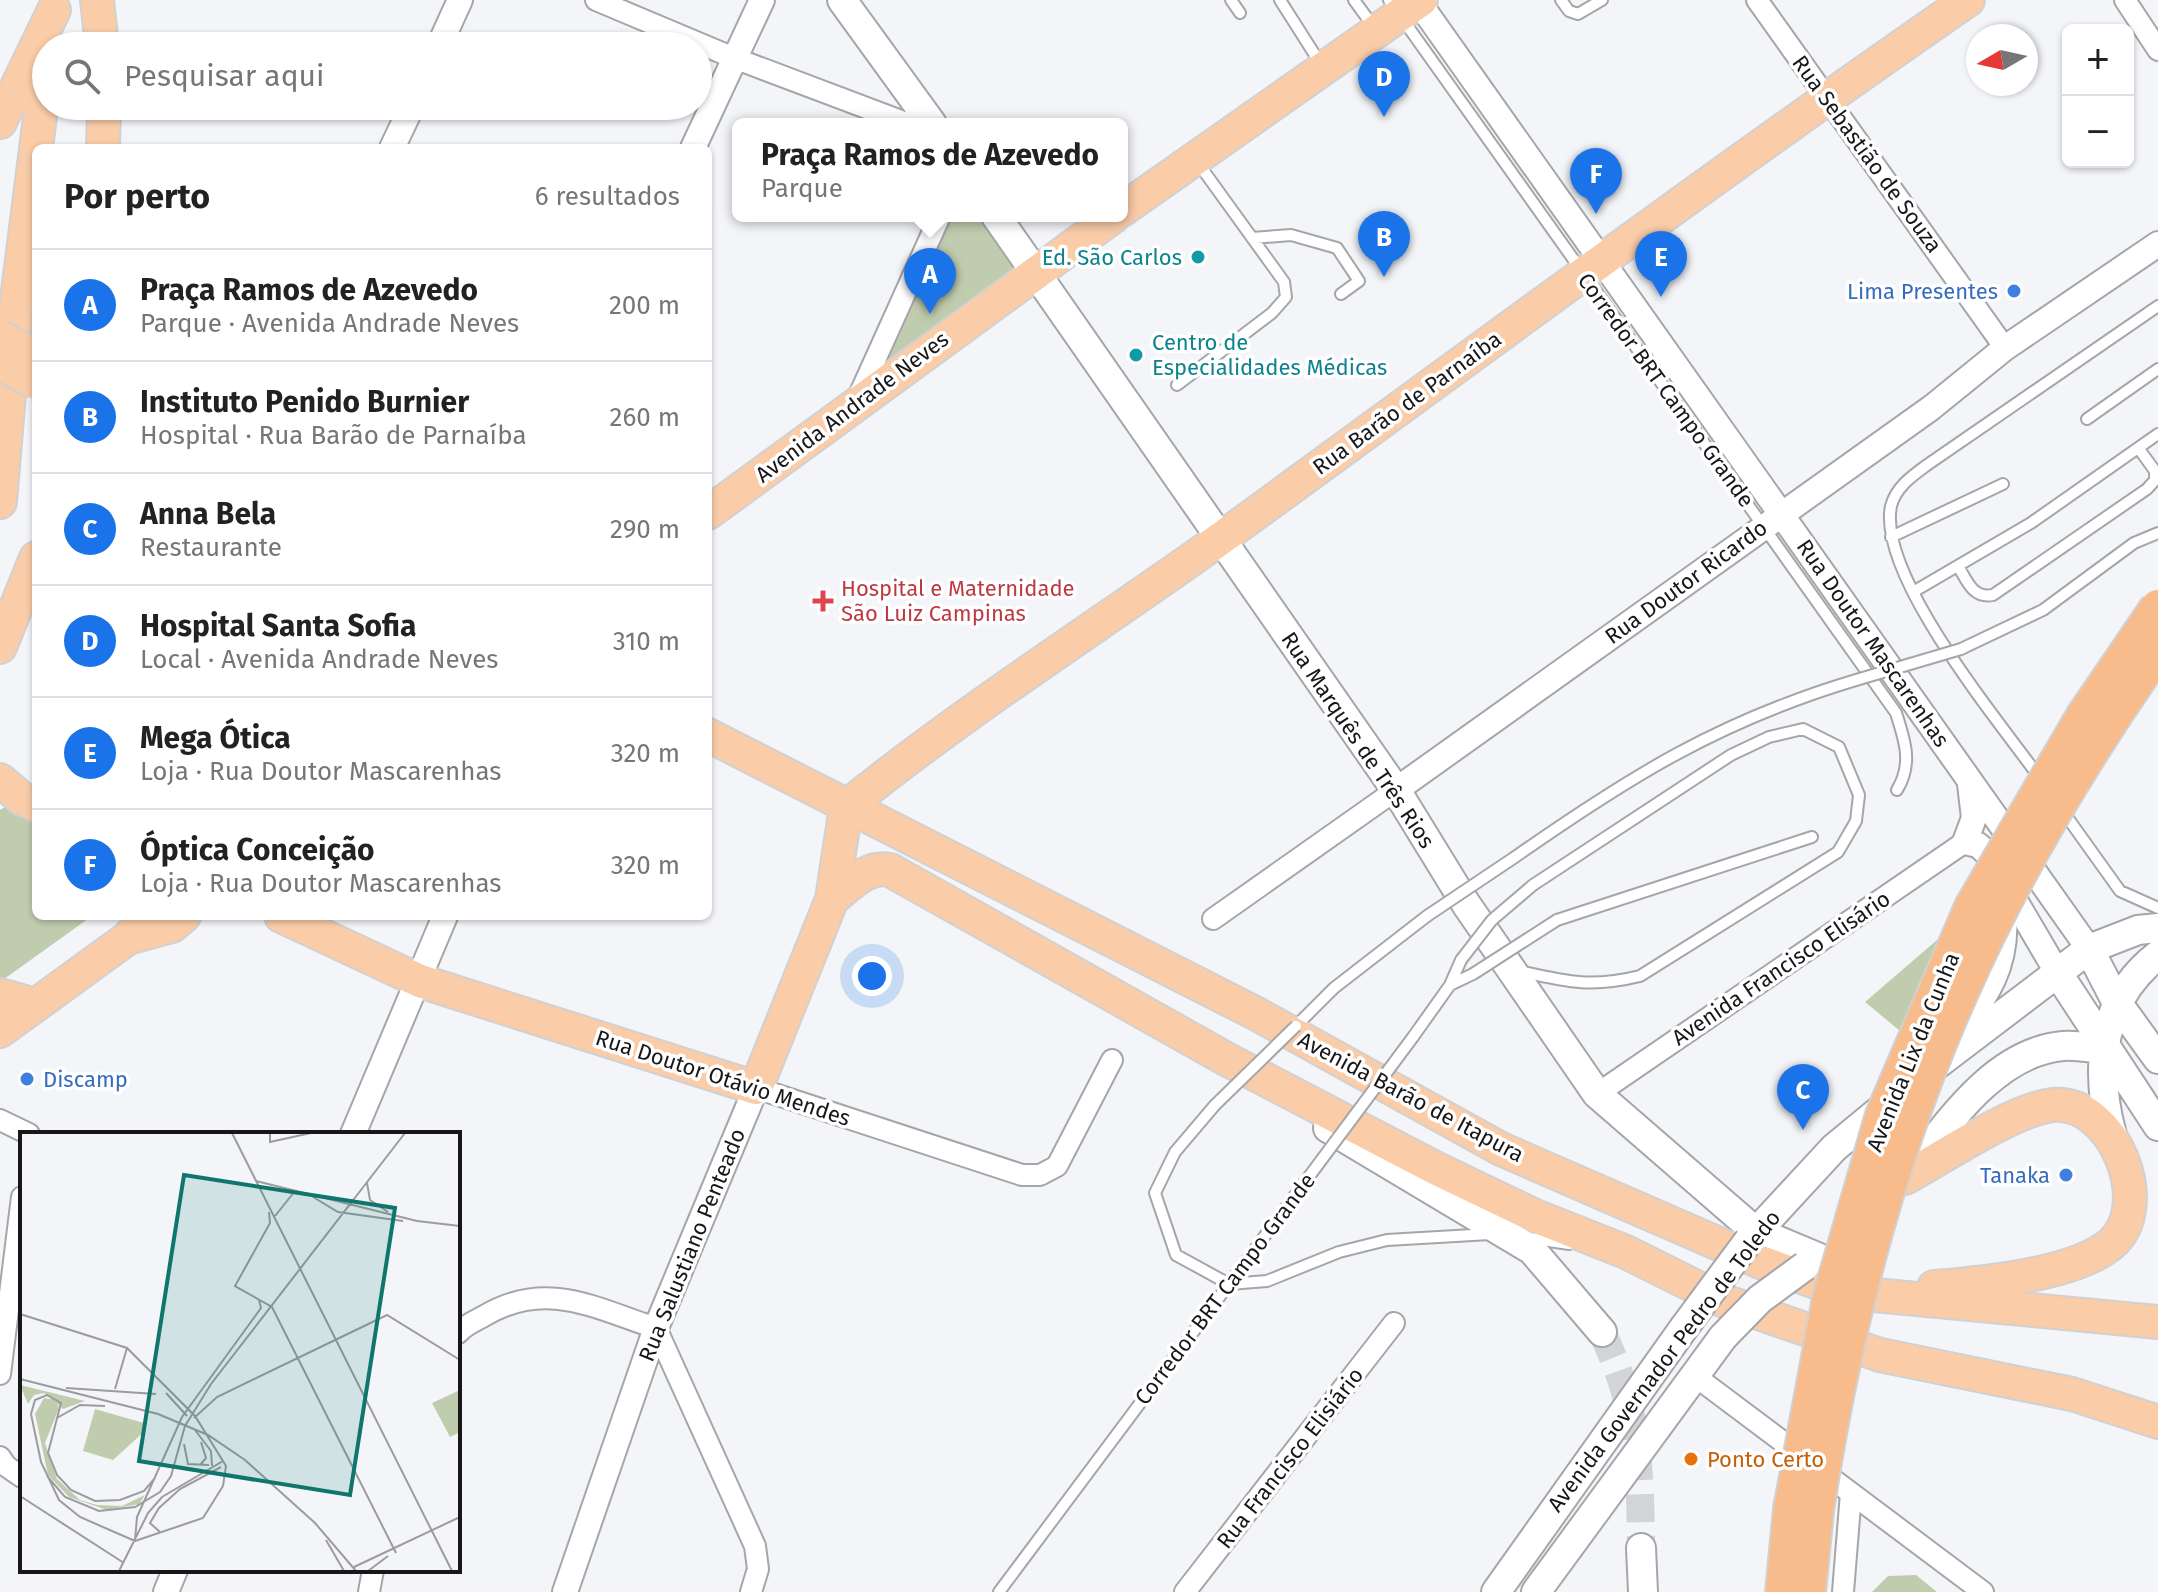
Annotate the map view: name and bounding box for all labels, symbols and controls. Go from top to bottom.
north arrow [1966,24,2038,96]
map controls [2062,24,2134,168]
button: + [2062,24,2134,96]
search box [32,32,712,120]
street label: Rua Sebastião de Souza [1786,50,1948,258]
pin: D [1358,51,1410,117]
icon: search [60,54,104,98]
text: Pesquisar aqui [124,58,325,94]
button: − [2062,96,2134,168]
popup [732,118,1128,222]
text: Praça Ramos de Azevedo [761,137,1099,173]
pin: F [1570,148,1622,214]
text: Parque [761,173,843,204]
text: Por perto [64,176,210,217]
text: 6 resultados [535,181,680,212]
pin: B [1358,211,1410,277]
pin: E [1635,231,1687,297]
place label: Ed. São Carlos [1042,244,1182,271]
pin: A [904,248,956,314]
marker: Ed. São Carlos [1189,248,1207,266]
street label: Corredor BRT Campo Grande [1572,268,1760,512]
text: Praça Ramos de Azevedo [140,272,478,308]
place label: Lima Presentes [1847,278,1998,305]
marker: Lima Presentes [2005,282,2023,300]
text: A [82,290,98,321]
text: 200 m [609,290,680,321]
text: Parque · Avenida Andrade Neves [140,308,519,339]
street label: Rua Barão de Parnaíba [1307,325,1507,481]
street label: Avenida Andrade Neves [750,326,954,488]
place label: Centro de Especialidades Médicas [1152,329,1387,381]
marker: Centro de Especialidades Médicas [1127,346,1145,364]
text: Instituto Penido Burnier [140,384,469,420]
text: B [82,402,98,433]
text: 260 m [610,402,680,433]
text: Hospital · Rua Barão de Parnaíba [140,420,527,451]
text: Anna Bela [140,496,276,532]
text: C [83,514,97,545]
text: 290 m [610,514,680,545]
street label: Rua Doutor Ricardo [1600,514,1772,650]
text: Restaurante [140,532,282,563]
street label: Rua Doutor Mascarenhas [1791,534,1955,752]
place label: Hospital e Maternidade São Luiz Campinas [841,575,1075,627]
marker: Hospital e Maternidade São Luiz Campinas [812,590,834,612]
text: Hospital Santa Sofia [140,608,417,644]
text: D [82,626,98,657]
text: 310 m [613,626,680,657]
street label: Rua Marquês de Três Rios [1275,627,1441,853]
text: Local · Avenida Andrade Neves [140,644,498,675]
text: Mega Ótica [140,720,291,756]
text: E [83,738,97,769]
text: 320 m [611,738,680,769]
text: Loja · Rua Doutor Mascarenhas [140,756,501,787]
text: Óptica Conceição [140,832,375,868]
text: F [84,850,96,881]
text: 320 m [611,850,680,881]
text: Loja · Rua Doutor Mascarenhas [140,868,501,899]
street label: Avenida Francisco Elisário [1667,885,1895,1051]
street label: Avenida Lix da Cunha [1861,948,1965,1156]
your location [852,956,892,996]
street label: Rua Doutor Otávio Mendes [592,1024,854,1132]
street label: Avenida Barão de Itapura [1293,1026,1529,1168]
pin: C [1777,1064,1829,1130]
place label: Discamp [43,1066,128,1093]
marker: Discamp [18,1070,36,1088]
street label: Rua Salustiano Penteado [633,1124,751,1366]
inset map [20,1132,460,1572]
place label: Tanaka [1980,1162,2050,1189]
marker: Tanaka [2057,1166,2075,1184]
street label: Corredor BRT Campo Grande [1129,1168,1321,1410]
street label: Avenida Governador Pedro de Toledo [1542,1205,1786,1517]
street label: Rua Francisco Elisiário [1211,1362,1369,1554]
place label: Ponto Certo [1707,1446,1824,1473]
marker: Ponto Certo [1682,1450,1700,1468]

